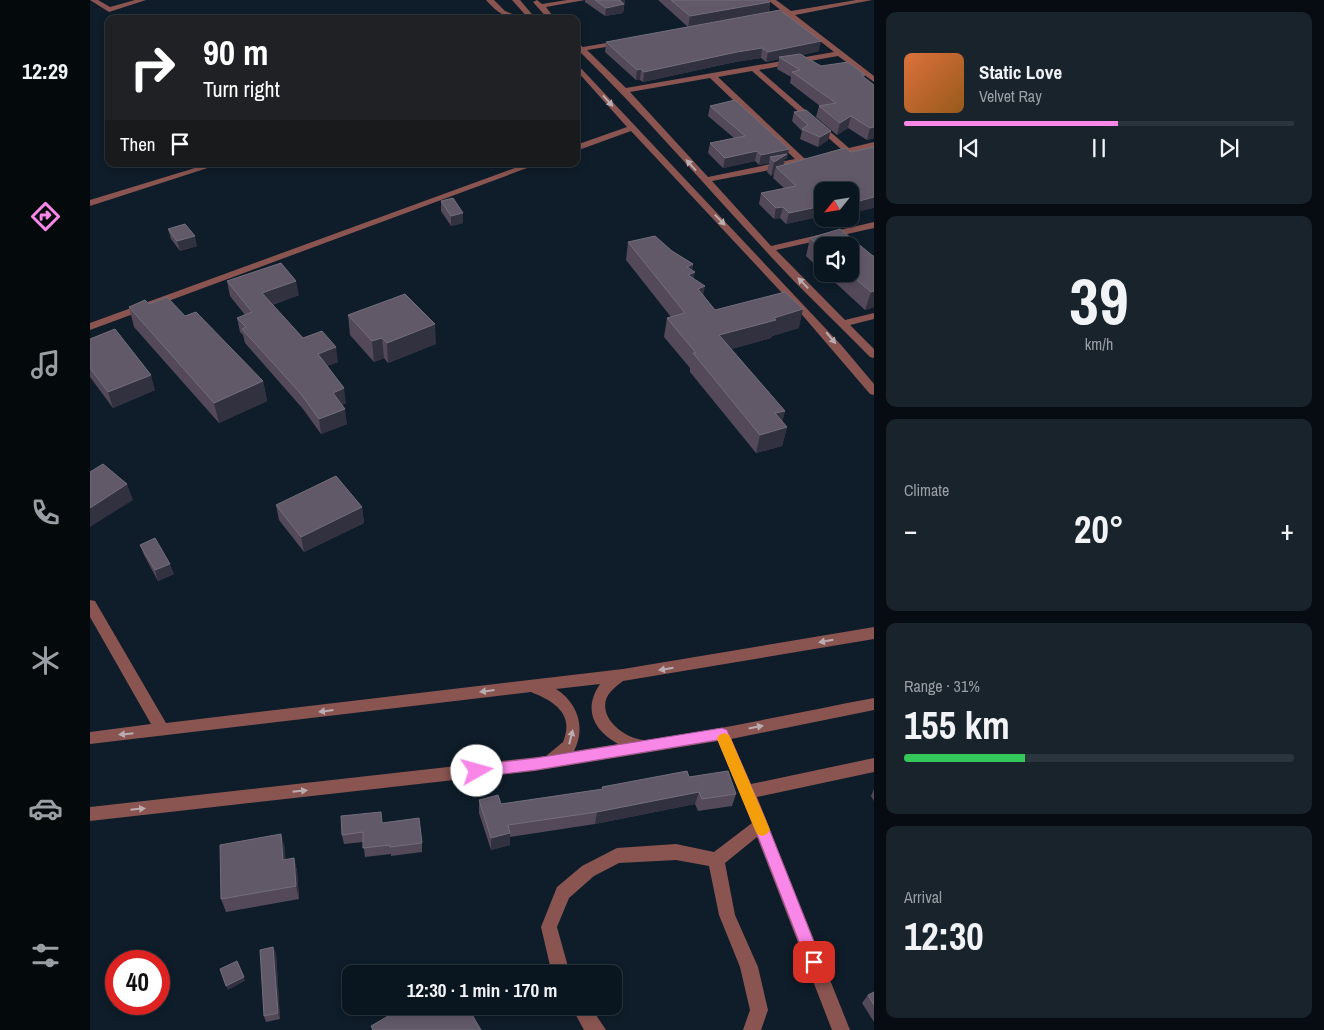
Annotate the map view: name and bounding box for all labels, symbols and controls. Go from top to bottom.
text: 90 m [203,29,268,76]
icon: right [120,35,185,100]
text: 12:29 [22,56,68,86]
text: Static Love [979,59,1062,85]
text: Turn right [203,74,280,104]
text: Velvet Ray [979,85,1042,107]
one-way arrow [603,95,614,108]
icon: arrive [166,130,194,158]
text: Then [120,131,156,157]
icon: previous [955,134,983,162]
icon: pause [1085,134,1113,162]
icon: next [1215,134,1243,162]
one-way arrow [685,160,697,172]
north arrow [814,182,859,228]
map controls [814,182,859,282]
icon: directions [28,199,63,234]
one-way arrow [714,213,726,225]
button: sound [814,237,859,282]
text: 39 [1069,257,1129,344]
one-way arrow [797,278,809,290]
one-way arrow [825,332,836,345]
text: km/h [1085,333,1113,355]
icon: music [28,347,63,382]
text: Climate [904,479,949,501]
icon: phone [28,495,63,530]
text: 20° [1074,504,1124,555]
text: − [904,511,917,549]
text: + [1281,511,1294,549]
one-way arrow [818,638,834,646]
icon: climate [28,643,63,678]
one-way arrow [657,665,673,673]
text: Range · 31% [904,675,980,697]
one-way arrow [479,687,495,695]
text: 155 km [904,700,1010,751]
one-way arrow [318,707,334,715]
one-way arrow [749,723,765,731]
one-way arrow [568,729,576,744]
one-way arrow [118,730,134,738]
position arrow [450,744,502,796]
one-way arrow [292,787,308,795]
icon: car [28,791,63,826]
one-way arrow [131,805,147,813]
text: Arrival [904,886,942,908]
text: 12:30 [904,911,984,962]
icon: filters [28,938,63,973]
pin [793,941,835,983]
icon: arrive [800,948,828,976]
speed limit sign: 40 [105,950,170,1015]
text: 12:30 · 1 min · 170 m [407,977,557,1003]

